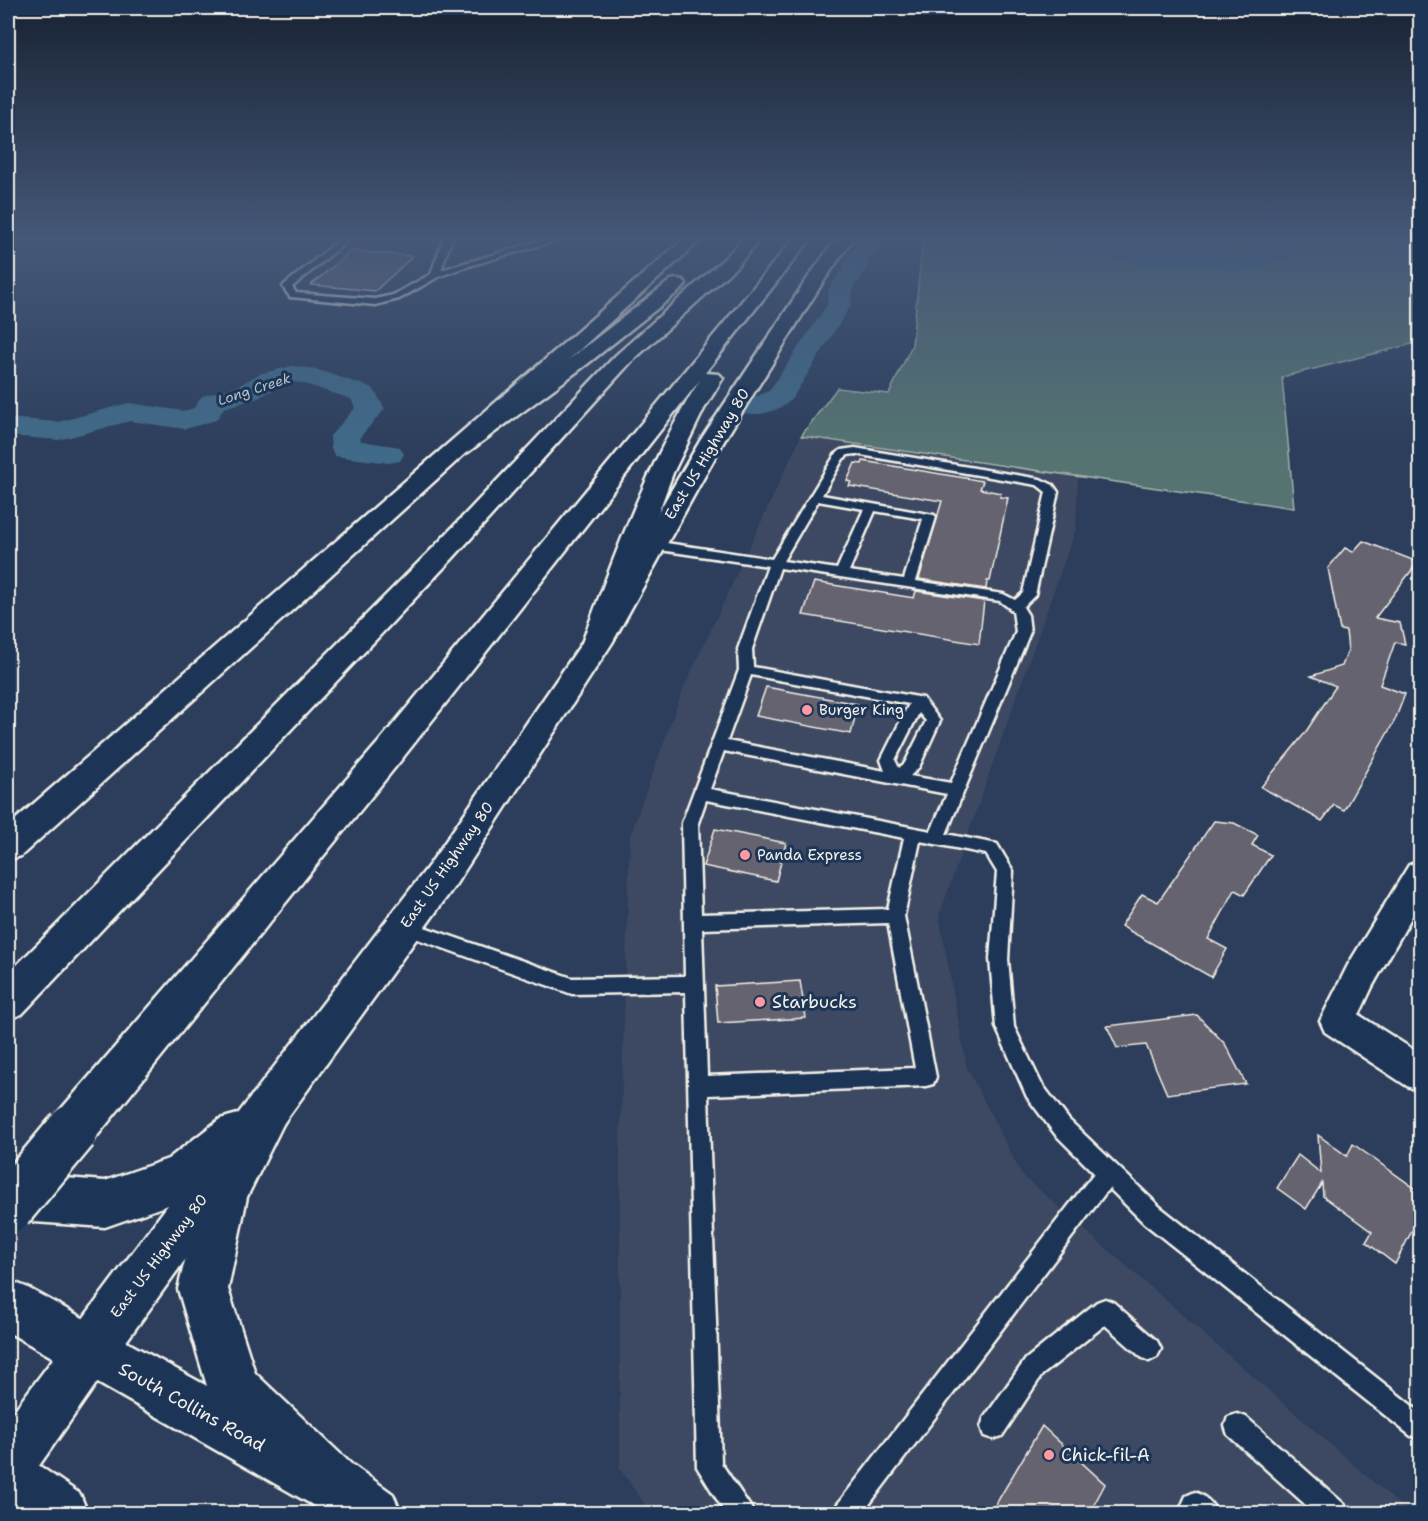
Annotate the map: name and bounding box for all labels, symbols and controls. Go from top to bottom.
water label: Long Creek [215,369,293,409]
street label: East US Highway 80 [660,385,754,523]
place label: Burger King [819,700,904,720]
marker: Burger King [800,703,814,717]
street label: East US Highway 80 [396,798,498,932]
place label: Panda Express [757,845,862,865]
marker: Panda Express [738,848,752,862]
place label: Starbucks [772,990,857,1014]
marker: Starbucks [753,995,767,1009]
street label: East US Highway 80 [106,1190,212,1322]
street label: South Collins Road [114,1357,270,1457]
place label: Chick-fil-A [1061,1443,1150,1467]
marker: Chick-fil-A [1042,1448,1056,1462]

